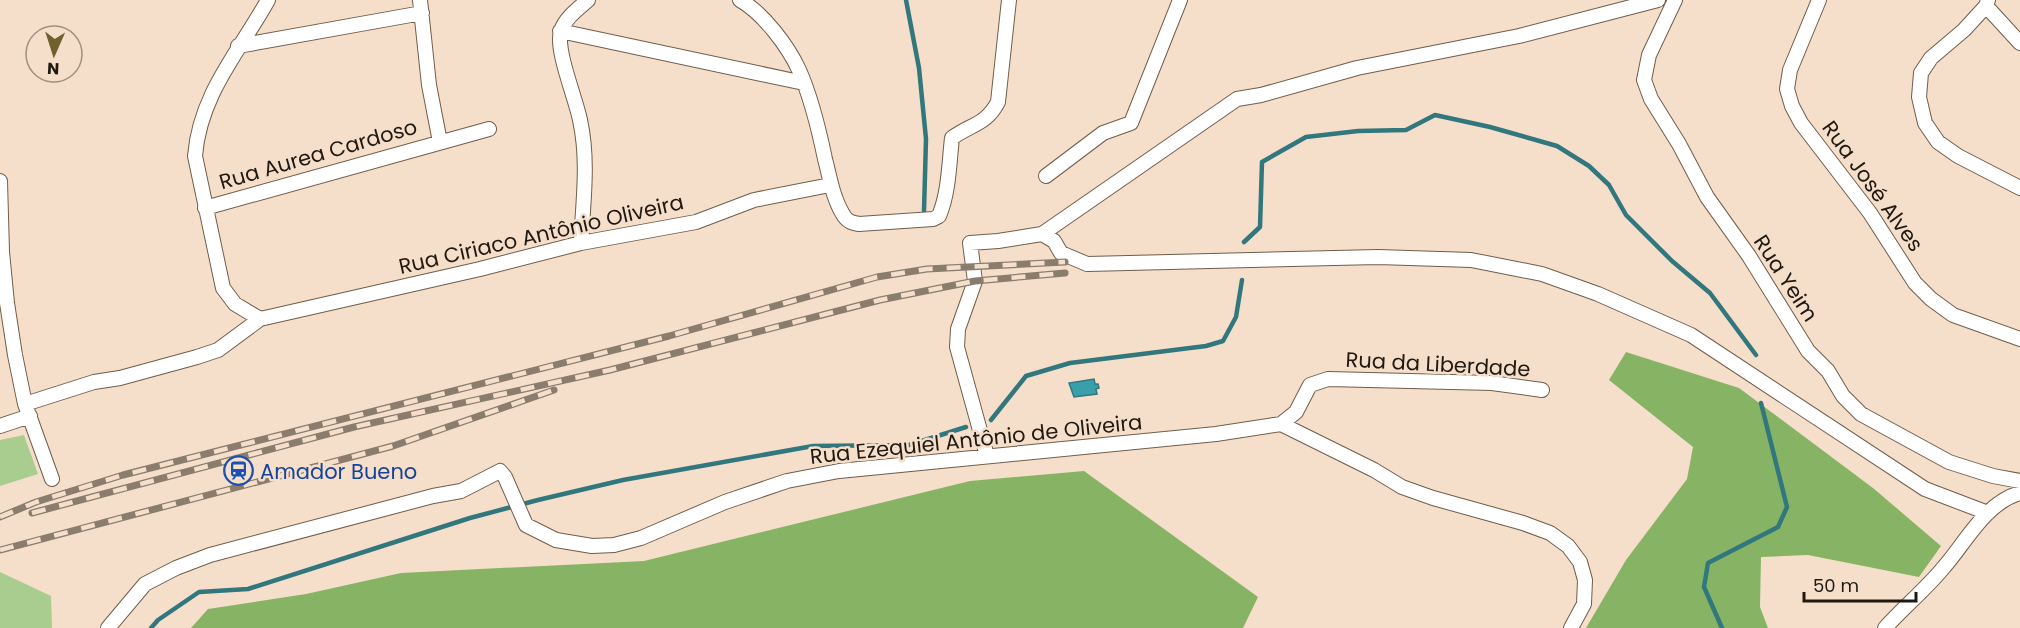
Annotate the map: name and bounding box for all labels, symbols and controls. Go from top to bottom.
north arrow [24,24,84,84]
text: N [47,57,60,80]
street label: Rua Aurea Cardoso [216,112,420,196]
street label: Rua José Alves [1816,115,1930,257]
street label: Rua Ciriaco Antônio Oliveira [396,187,686,281]
street label: Rua Yeim [1747,229,1825,327]
street label: Rua da Liberdade [1345,345,1531,383]
street label: Rua Ezequiel Antônio de Oliveira [808,407,1144,471]
station icon: Amador Bueno [223,455,255,487]
place label: Amador Bueno [260,457,417,486]
scale bar [1804,565,1916,603]
text: 50 m [1813,573,1859,598]

